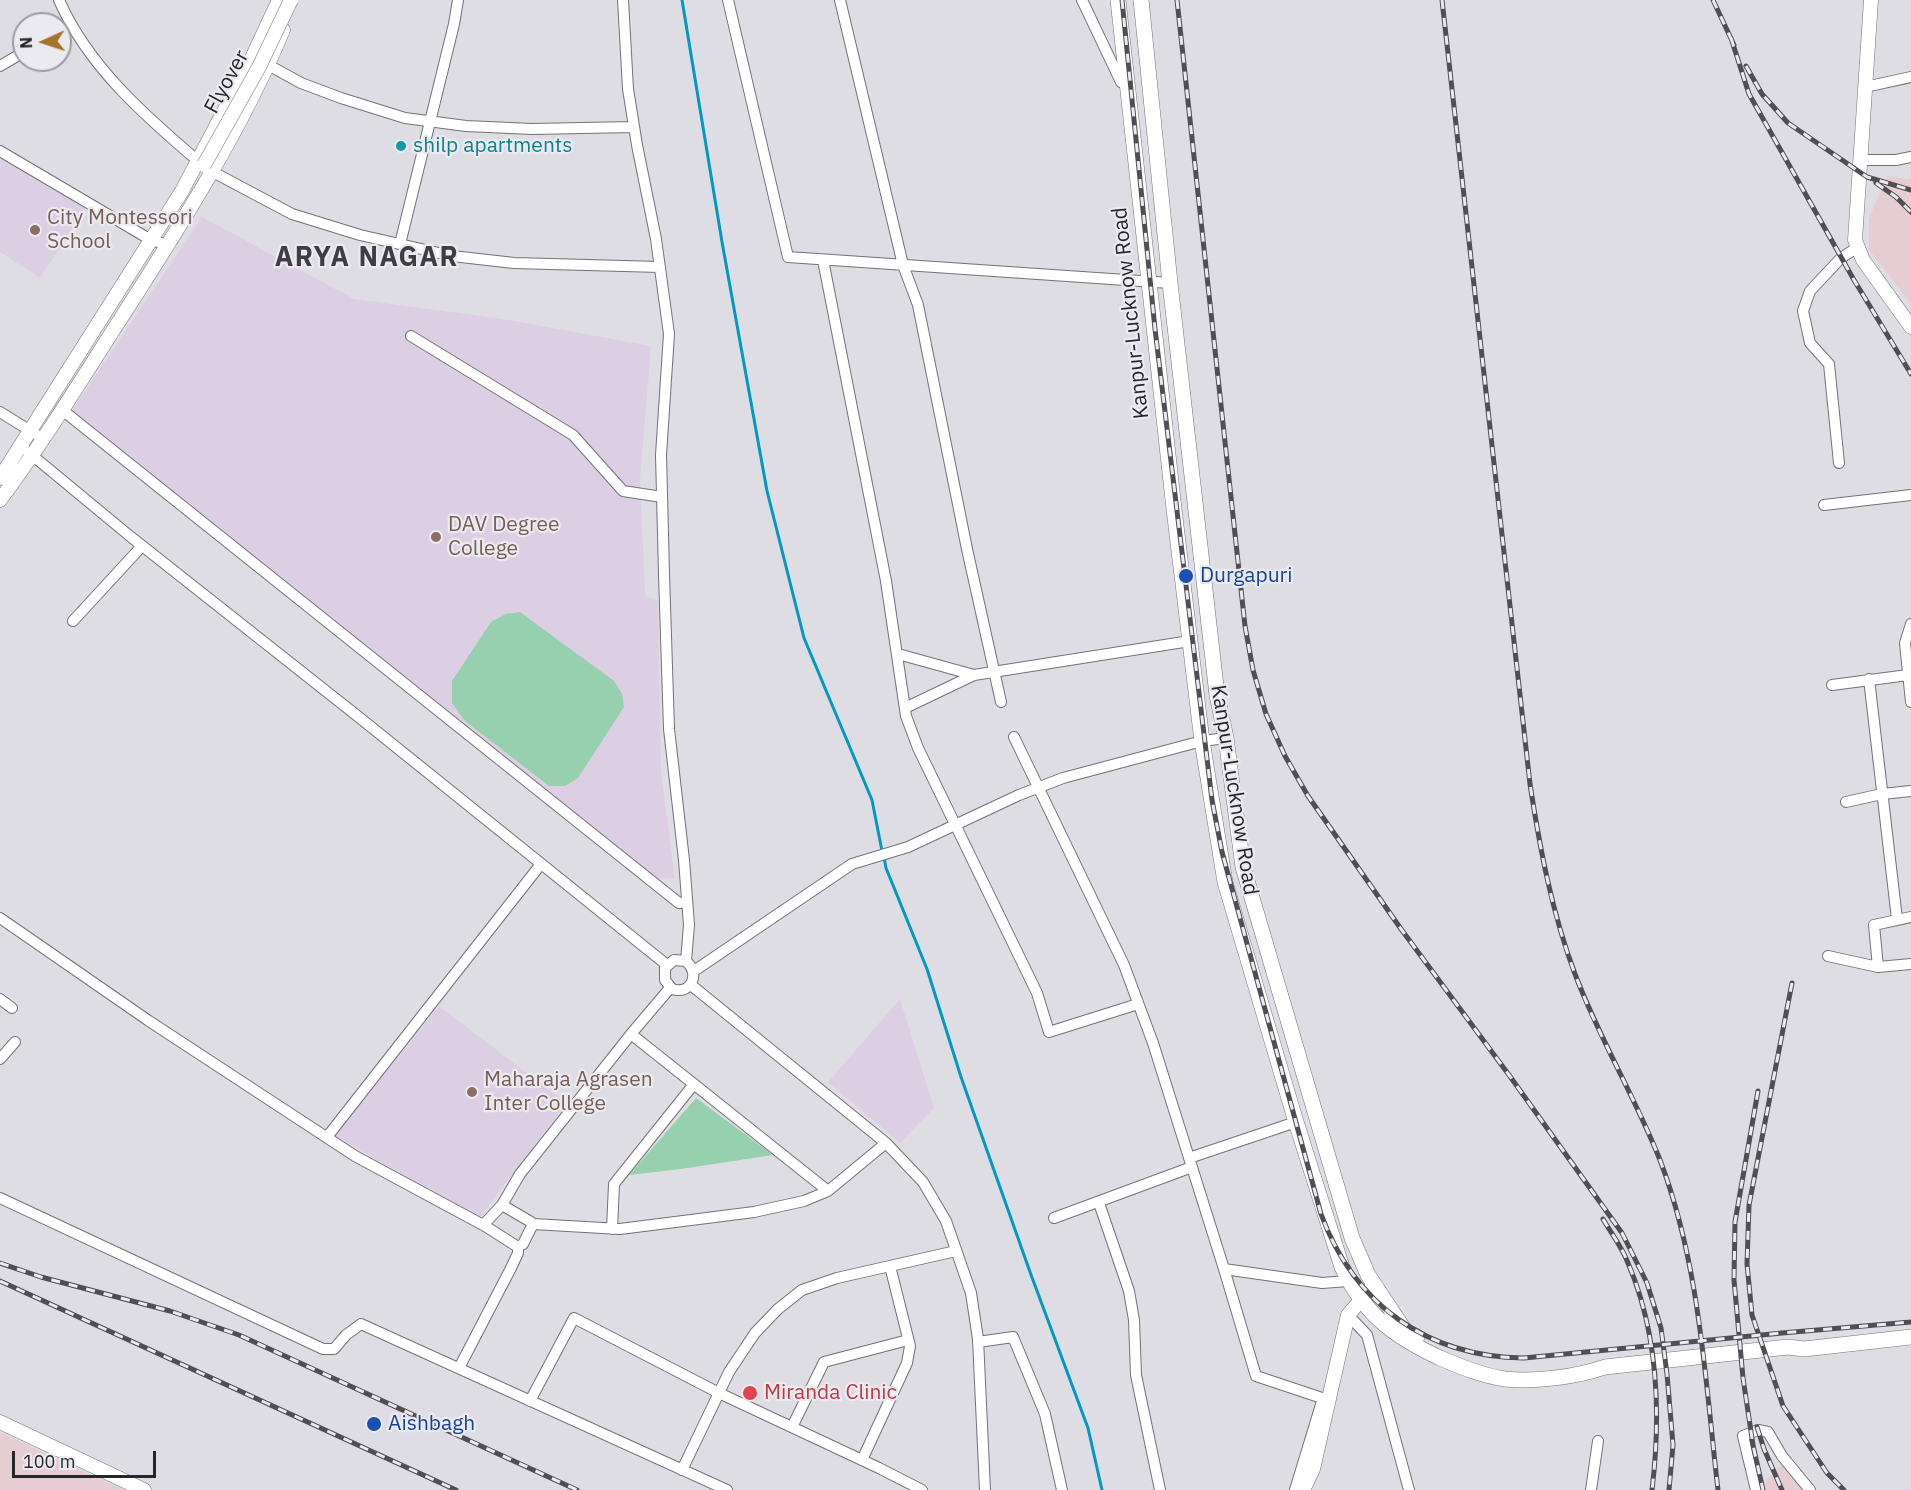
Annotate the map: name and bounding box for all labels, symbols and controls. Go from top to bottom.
north arrow [12,12,72,72]
text: N [16,37,36,49]
street label: Flyover [199,46,255,118]
place label: shilp apartments [413,133,572,159]
marker: shilp apartments [394,139,408,153]
place label: City Montessori School [47,205,193,255]
street label: Kanpur-Lucknow Road [1107,206,1155,420]
marker: City Montessori School [28,223,42,237]
district label: ARYA NAGAR [275,242,459,274]
place label: DAV Degree College [448,512,560,562]
marker: DAV Degree College [429,530,443,544]
place label: Durgapuri [1200,563,1293,589]
marker: Durgapuri [1177,567,1195,585]
street label: Kanpur-Lucknow Road [1205,683,1263,897]
place label: Maharaja Agrasen Inter College [484,1067,653,1117]
marker: Maharaja Agrasen Inter College [465,1085,479,1099]
place label: Miranda Clinic [764,1380,897,1406]
marker: Miranda Clinic [741,1384,759,1402]
place label: Aishbagh [388,1411,475,1437]
marker: Aishbagh [365,1415,383,1433]
scale bar [15,1439,159,1477]
text: 100 m [23,1450,75,1473]

